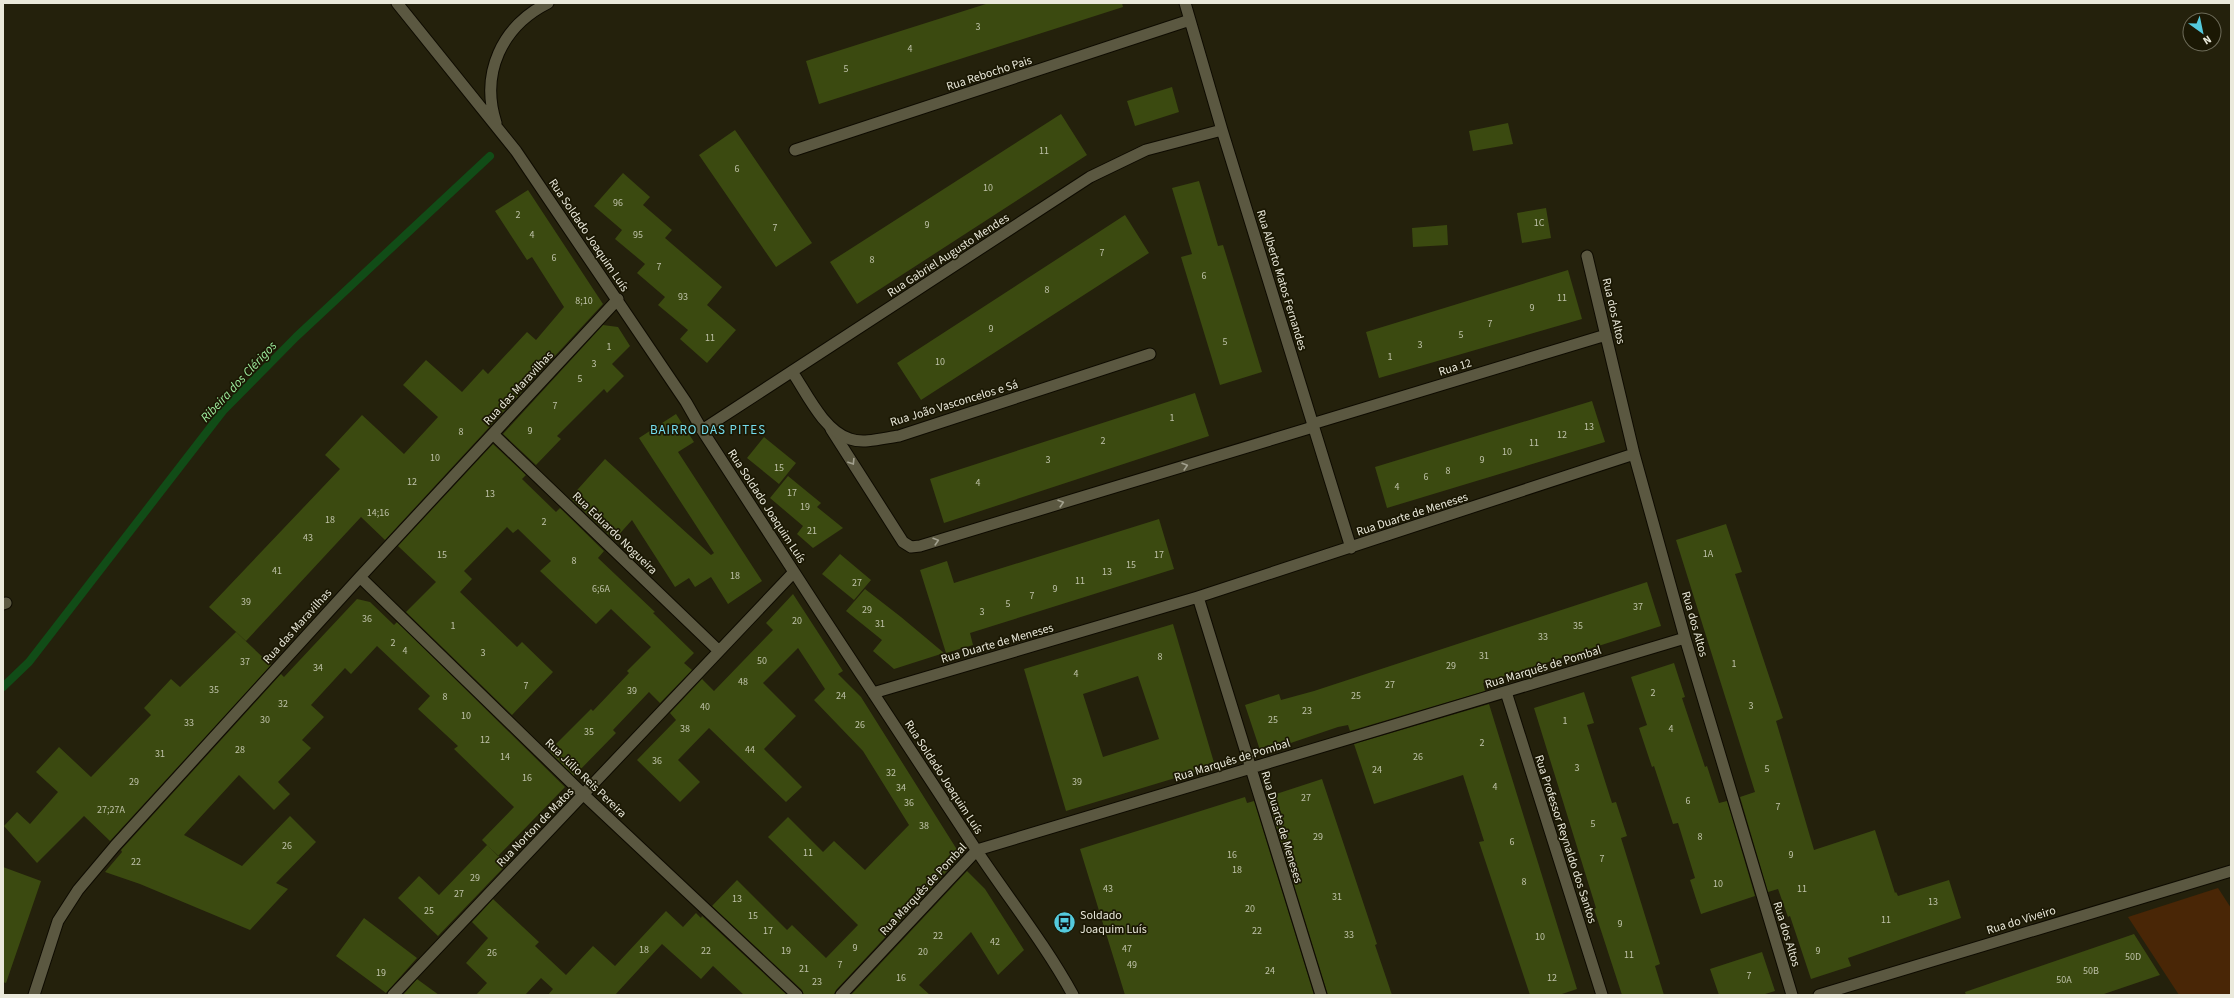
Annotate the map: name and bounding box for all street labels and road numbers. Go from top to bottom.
street label: Rua Rebocho Pais [944,52,1034,95]
street label: Rua Soldado Joaquim Luís [544,175,633,295]
street label: Rua Alberto Matos Fernandes [1252,208,1311,352]
street label: Rua Gabriel Augusto Mendes [884,210,1013,301]
street label: Rua dos Altos [1598,276,1629,346]
street label: Rua das Maravilhas [479,347,557,429]
street label: Rua 12 [1437,354,1474,381]
street label: Rua João Vasconcelos e Sá [888,376,1020,431]
street label: Rua Soldado Joaquim Luís [723,446,810,567]
street label: Rua Eduardo Nogueira [568,488,661,579]
street label: Rua Duarte de Meneses [1354,488,1470,541]
street label: Rua das Maravilhas [259,585,336,668]
street label: Rua dos Altos [1677,589,1712,659]
street label: Rua Duarte de Meneses [939,619,1055,668]
street label: Rua Marquês de Pombal [1483,642,1603,693]
street label: Rua Soldado Joaquim Luís [900,717,987,838]
street label: Rua Júlio Reis Pereira [541,735,630,822]
street label: Rua Marquês de Pombal [1172,735,1292,786]
street label: Rua Professor Reynaldo dos Santos [1530,753,1601,926]
street label: Rua Duarte de Meneses [1256,769,1307,885]
street label: Rua Norton de Matos [493,784,578,871]
street label: Rua Marquês de Pombal [876,839,971,939]
street label: Rua dos Altos [1769,899,1804,969]
street label: Rua do Viveiro [1984,902,2058,939]

